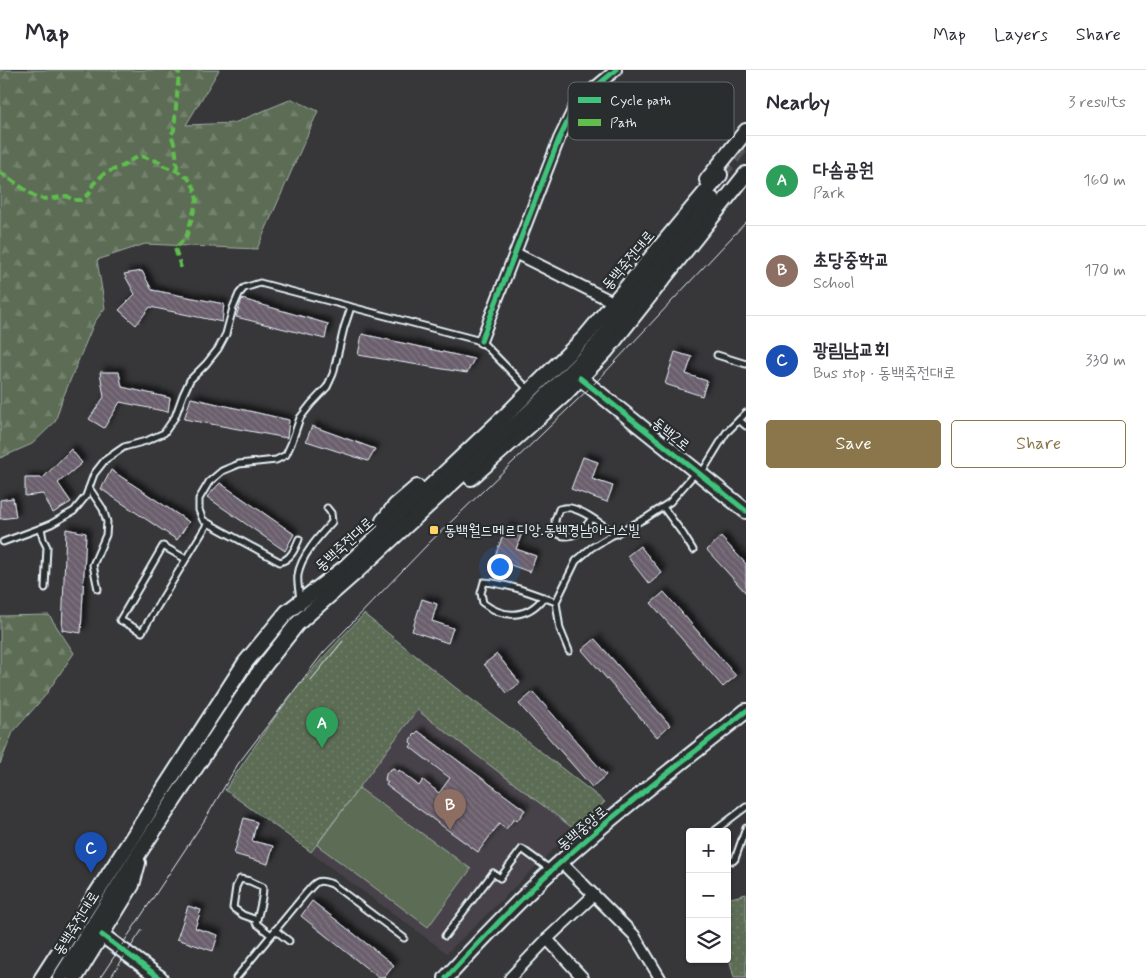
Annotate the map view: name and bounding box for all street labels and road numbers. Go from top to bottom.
street label: 동백죽전대로 [598,226,660,295]
street label: 동백2로 [647,413,694,456]
street label: 동백죽전대로 [311,513,378,576]
street label: 동백중앙로 [553,802,612,856]
street label: 동백죽전대로 [49,888,105,960]

